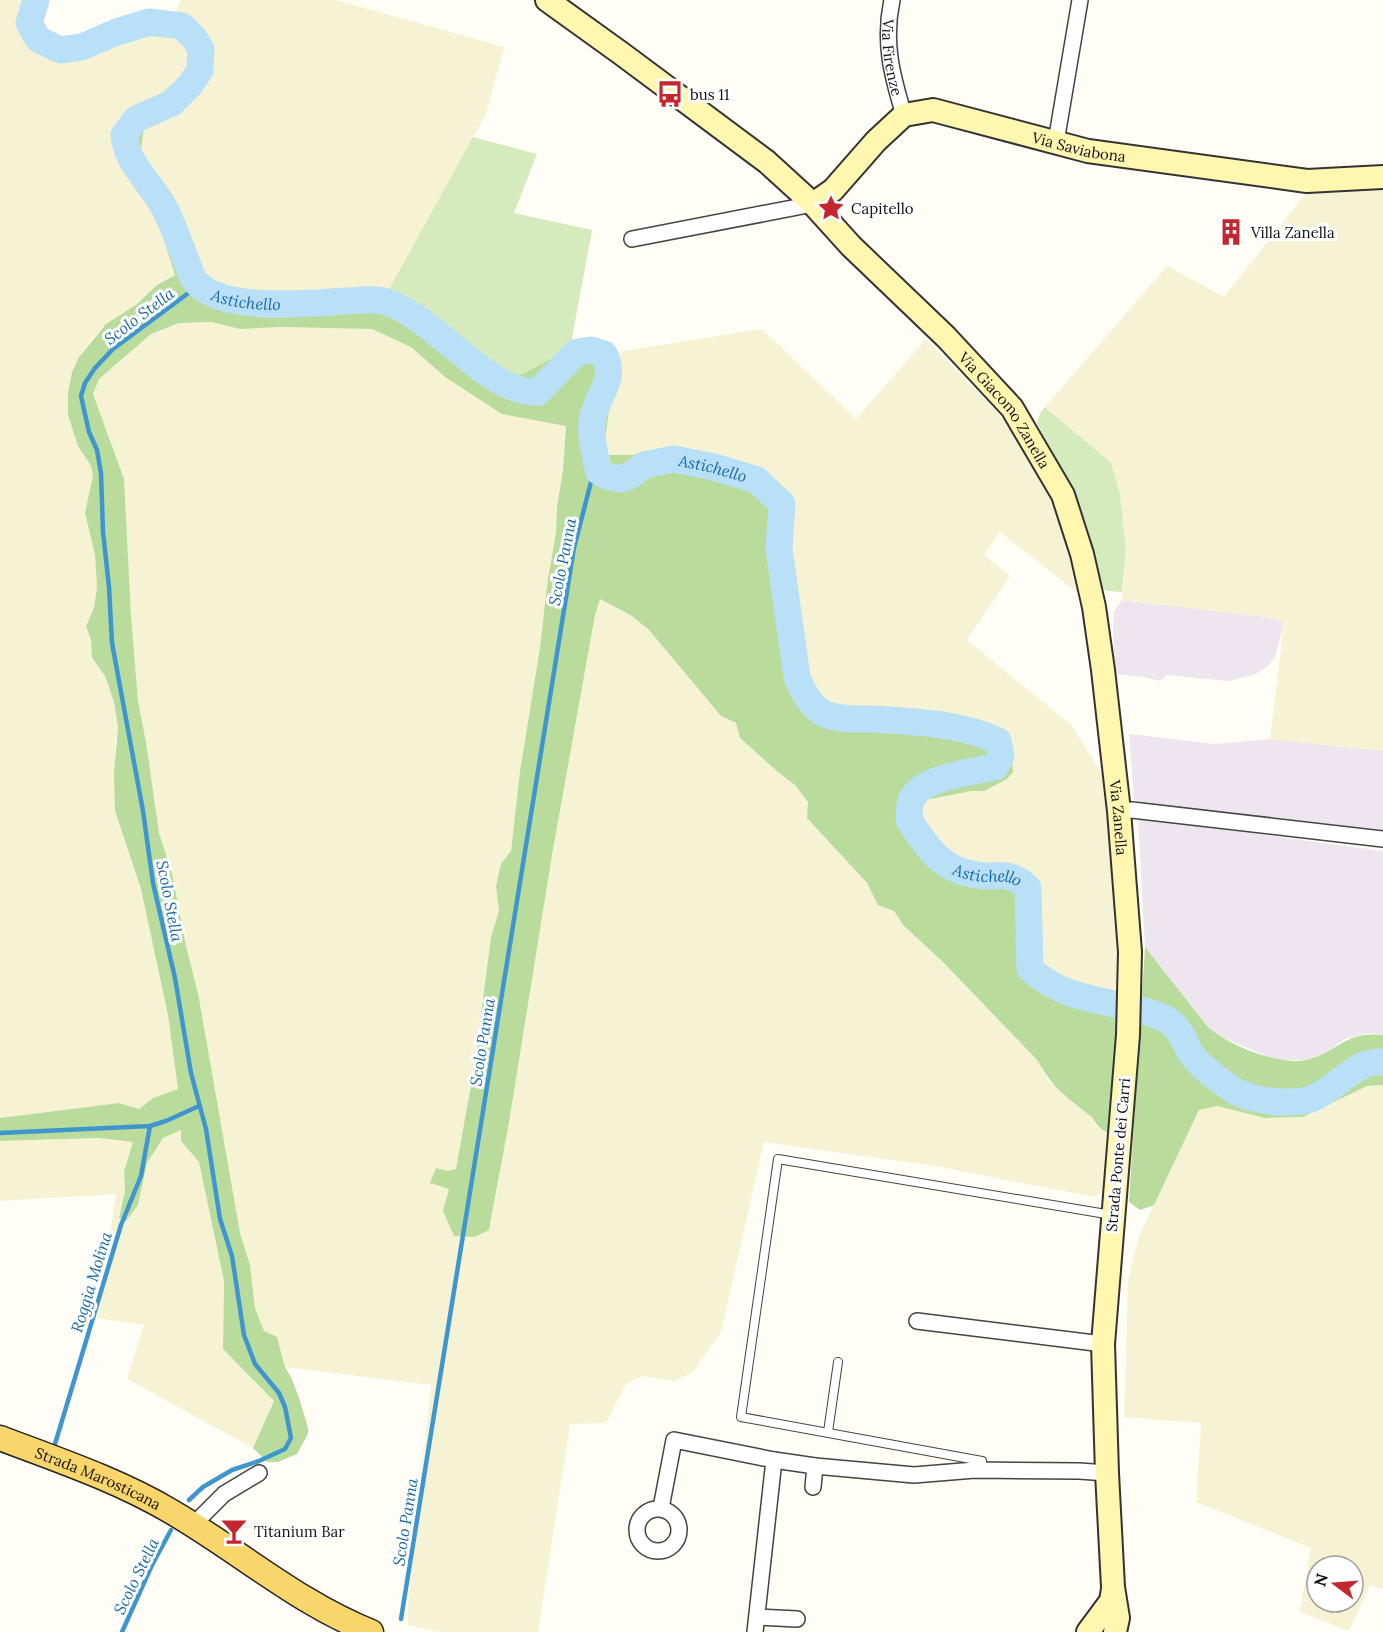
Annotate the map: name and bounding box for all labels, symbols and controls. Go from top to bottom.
street label: Via Firenze [879,18,907,98]
bus stop icon: bus 11 [655,79,685,109]
place label: bus 11 [690,85,730,104]
street label: Via Saviabona [1029,127,1127,166]
place icon: Capitello [816,193,846,223]
place label: Capitello [851,199,914,218]
building icon: Villa Zanella [1216,217,1246,247]
place label: Villa Zanella [1250,223,1335,242]
water label: Scolo Stella [100,283,178,349]
water label: Astichello [208,284,281,314]
street label: Via Giacomo Zanella [954,347,1055,472]
water label: Astichello [676,450,749,486]
water label: Scolo Panna [544,516,580,607]
street label: Via Zanella [1106,778,1132,856]
water label: Scolo Stella [152,859,188,944]
water label: Astichello [949,859,1026,890]
water label: Scolo Panna [465,997,499,1087]
street label: Strada Ponte dei Carri [1102,1077,1134,1233]
water label: Roggia Molina [66,1229,116,1335]
street label: Strada Marosticana [33,1443,165,1514]
water label: Scolo Panna [388,1477,422,1567]
bar icon: Titanium Bar [219,1516,249,1546]
place label: Titanium Bar [254,1522,345,1541]
water label: Scolo Stella [109,1534,163,1617]
north arrow [1305,1554,1365,1614]
text: N [1309,1571,1332,1589]

